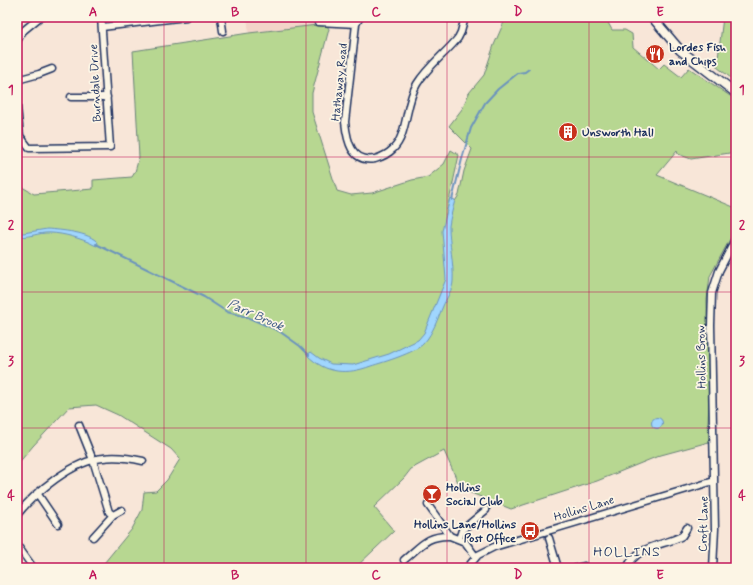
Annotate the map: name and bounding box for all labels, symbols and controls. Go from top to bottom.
text: A [89,4,97,21]
text: B [231,4,240,21]
text: C [371,4,381,21]
text: D [514,4,523,21]
text: E [656,4,664,21]
place label: Lordes Fish and Chips [669,40,726,70]
street label: Hathaway Road [328,42,352,122]
restaurant icon: Lordes Fish and Chips [644,43,666,65]
street label: Burndale Drive [86,44,106,122]
text: 1 [8,82,14,99]
text: 1 [739,82,745,99]
building icon: Unsworth Hall [557,121,579,143]
place label: Unsworth Hall [582,125,654,141]
text: 2 [8,217,15,234]
text: 2 [739,217,746,234]
water label: Parr Brook [225,295,287,336]
street label: Hollins Brow [693,325,711,389]
text: 3 [8,353,14,370]
text: 3 [739,353,745,370]
place label: Hollins Social Club [446,480,503,510]
bar icon: Hollins Social Club [421,483,443,505]
text: 4 [7,488,15,505]
text: 4 [738,488,746,505]
street label: Hollins Lane [552,492,616,526]
street label: Croft Lane [696,496,712,552]
place label: Hollins Lane/Hollins Post Office [414,517,517,547]
bus stop icon: Hollins Lane/Hollins Post Office [519,520,541,542]
district label: HOLLINS [593,543,661,561]
text: A [89,567,97,584]
text: B [231,567,240,584]
text: C [371,567,381,584]
text: D [514,567,523,584]
text: E [656,567,664,584]

